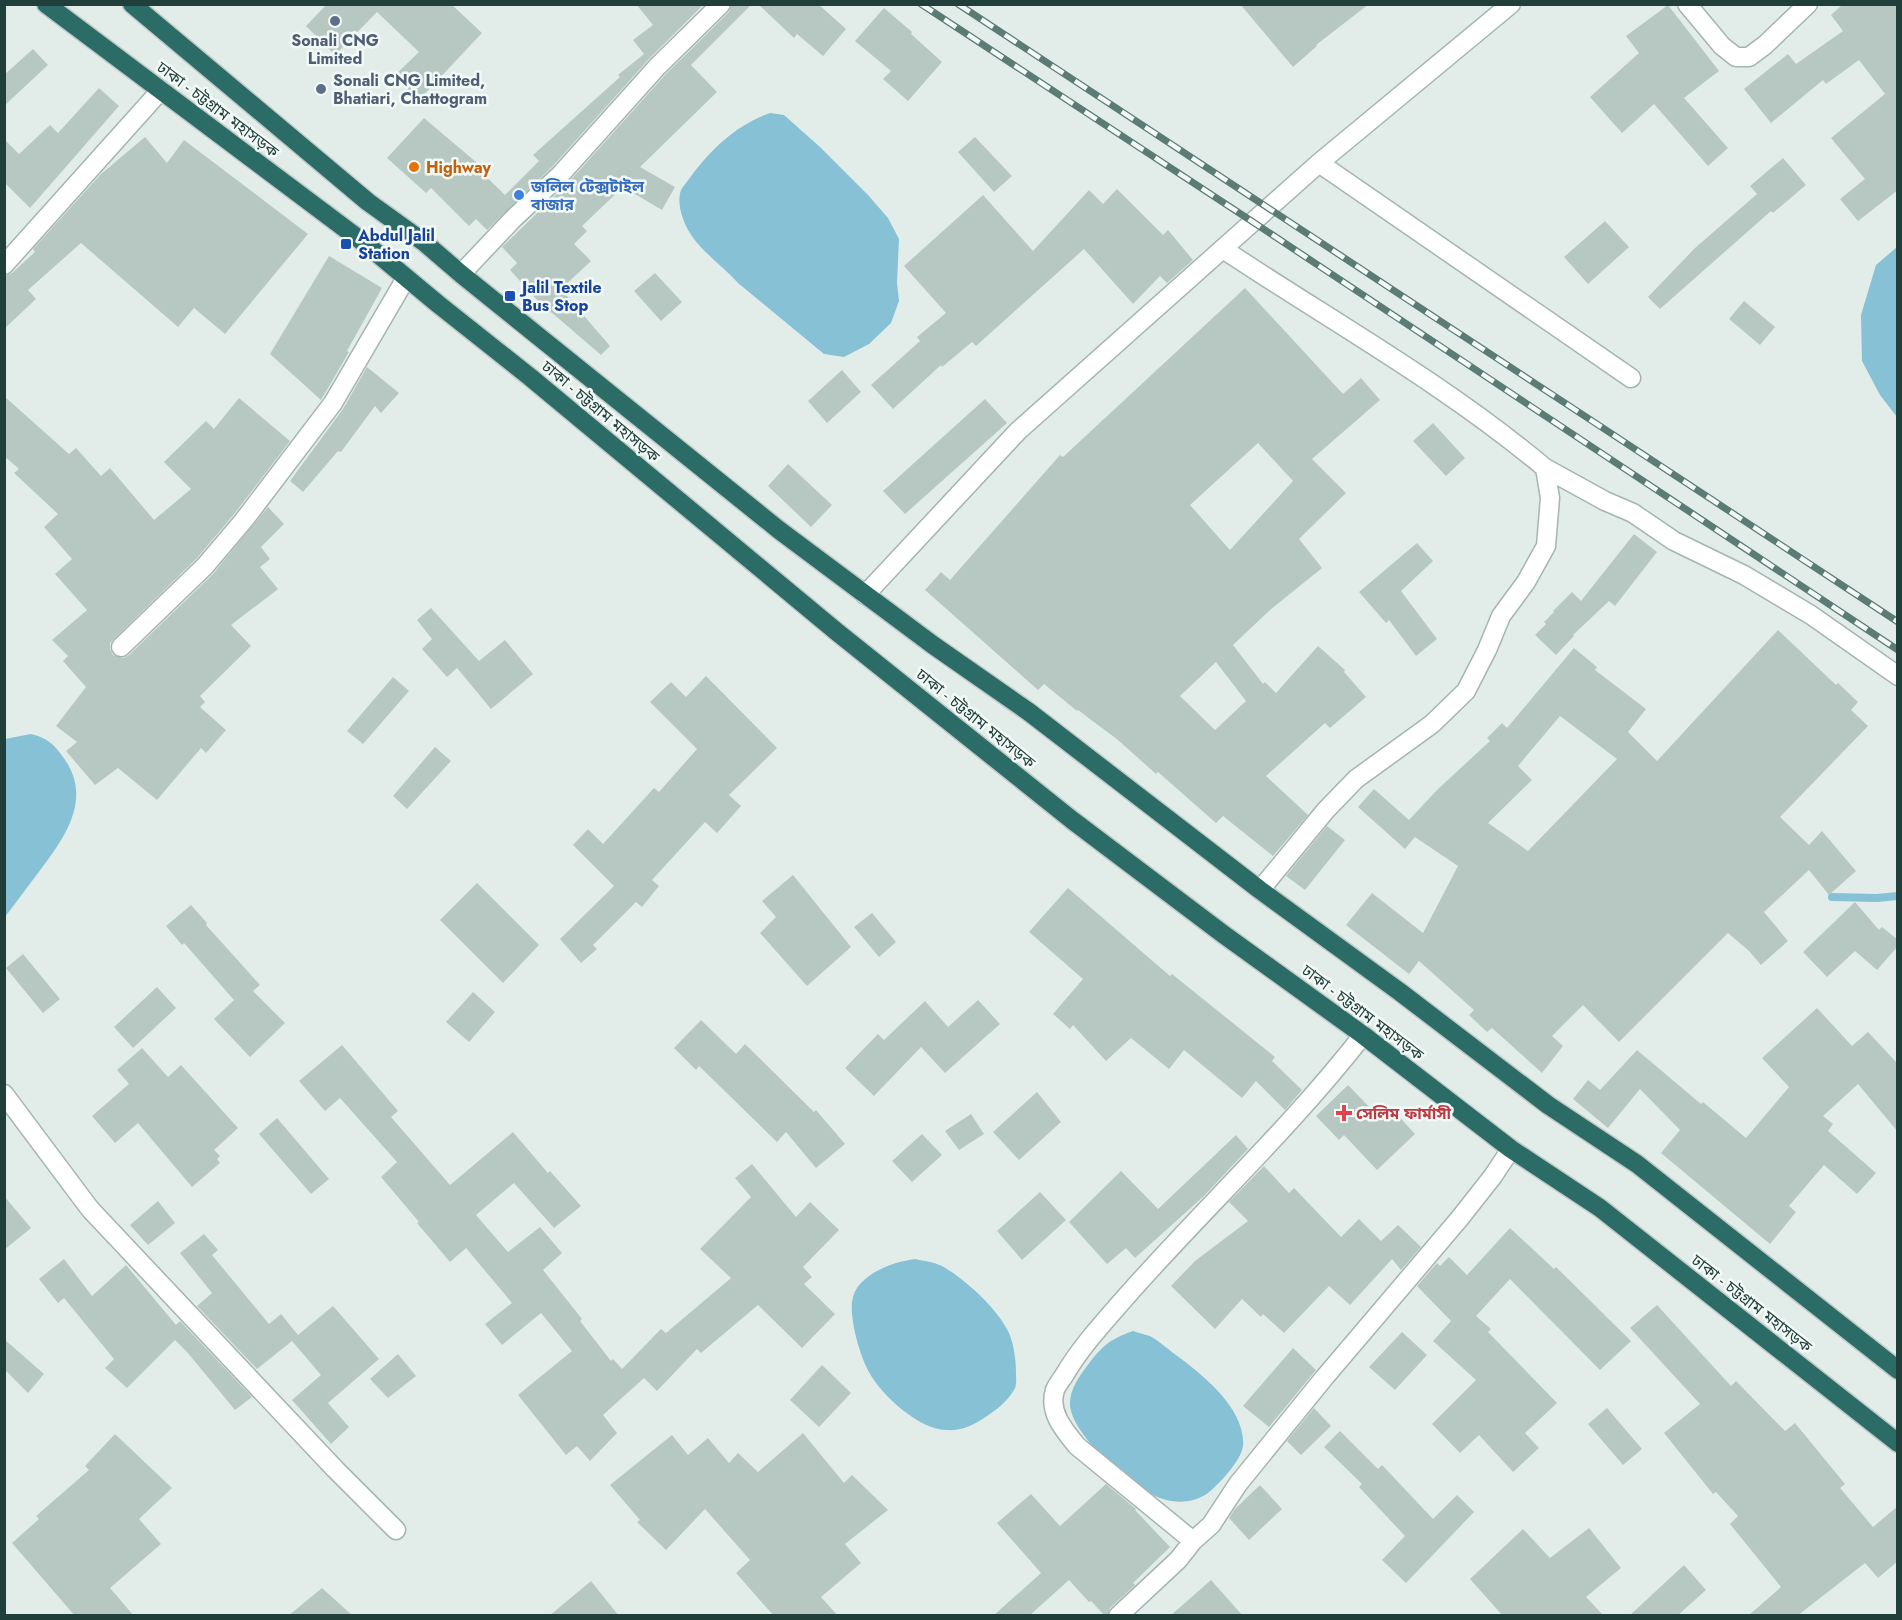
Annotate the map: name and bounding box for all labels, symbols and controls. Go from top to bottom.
marker: Sonali CNG Limited [328,14,342,28]
place label: Sonali CNG Limited [291,29,379,70]
street label: ঢাকা - চট্টগ্রাম মহাসড়ক [151,55,284,164]
place label: Sonali CNG Limited, Bhatiari, Chattogram [333,69,487,110]
marker: Sonali CNG Limited, Bhatiari, Chattogram [314,82,328,96]
place label: Highway [426,156,491,179]
marker: Highway [407,160,421,174]
place label: জলিল টেক্সটাইল বাজার [530,175,645,216]
marker: জলিল টেক্সটাইল বাজার [512,188,526,202]
place label: Abdul Jalil Station [357,224,435,265]
marker: Abdul Jalil Station [339,237,353,251]
place label: Jalil Textile Bus Stop [519,276,602,317]
marker: Jalil Textile Bus Stop [503,289,517,303]
street label: ঢাকা - চট্টগ্রাম মহাসড়ক [536,355,665,468]
street label: ঢাকা - চট্টগ্রাম মহাসড়ক [910,662,1041,774]
street label: ঢাকা - চট্টগ্রাম মহাসড়ক [1296,958,1429,1067]
place label: সেলিম ফার্মাসী [1356,1102,1452,1125]
marker: সেলিম ফার্মাসী [1337,1106,1351,1120]
street label: ঢাকা - চট্টগ্রাম মহাসড়ক [1686,1248,1818,1359]

